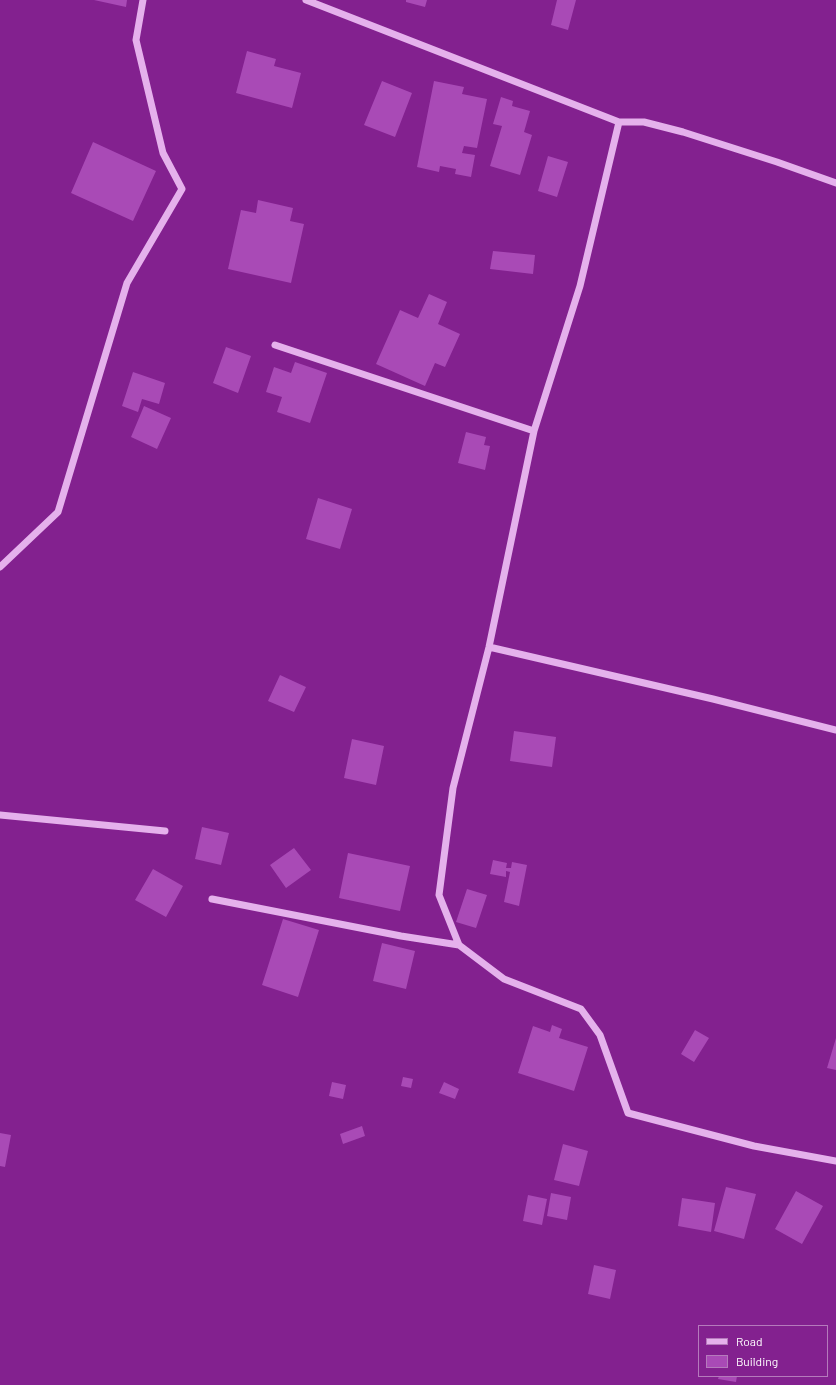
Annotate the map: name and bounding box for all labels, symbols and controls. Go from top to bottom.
legend [698,1325,828,1377]
text: Road [736,1334,763,1348]
text: Building [736,1354,778,1368]

